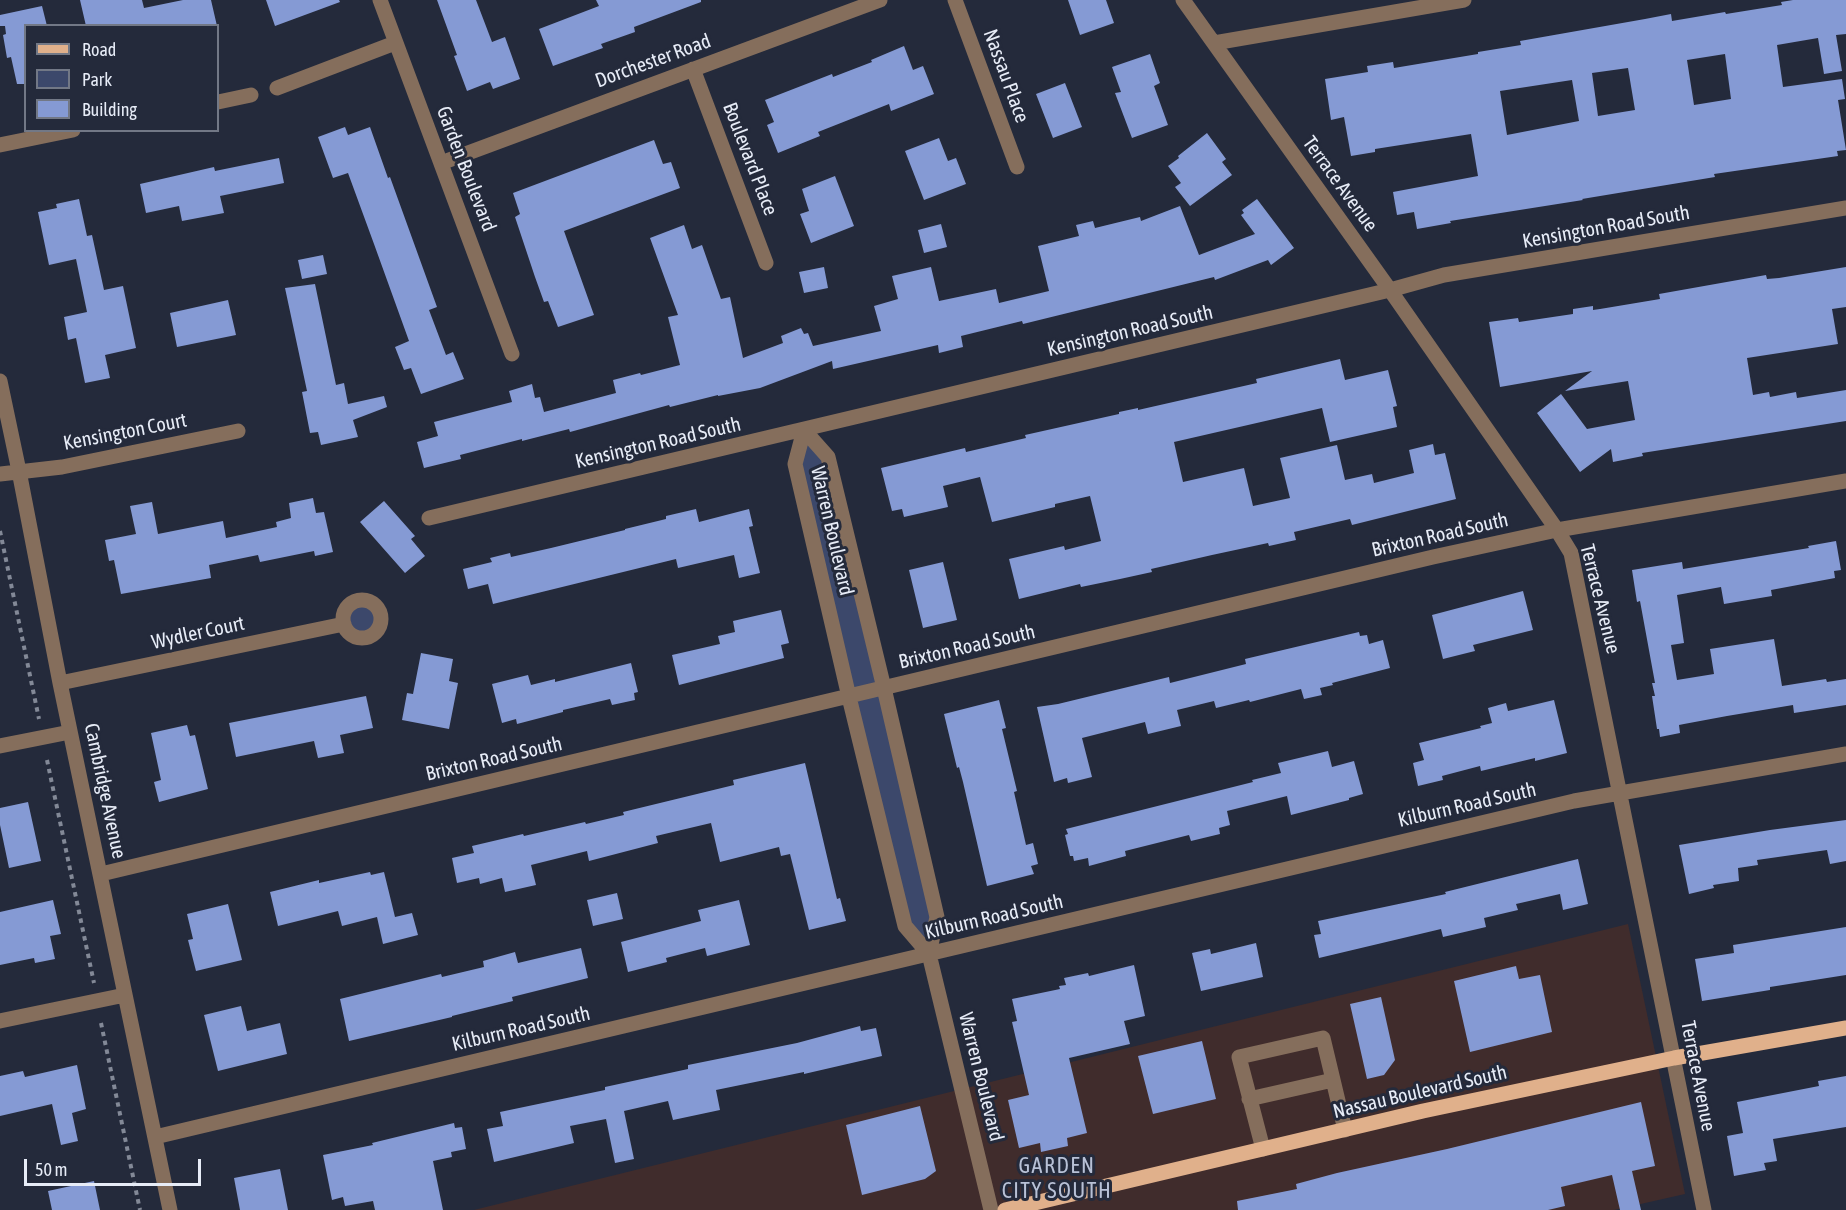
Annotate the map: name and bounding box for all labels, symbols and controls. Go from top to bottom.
legend [24,24,219,132]
street label: Nassau Place [978,26,1034,126]
street label: Dorchester Road [592,29,714,93]
text: Road [82,39,116,60]
text: Park [82,69,112,90]
text: Building [82,99,137,120]
street label: Boulevard Place [717,99,783,219]
street label: Garden Boulevard [431,103,501,235]
street label: Terrace Avenue [1297,132,1383,236]
street label: Kensington Road South [1521,200,1691,254]
street label: Kensington Road South [1045,300,1215,362]
street label: Kensington Court [61,408,189,456]
street label: Kensington Road South [573,412,743,474]
street label: Warren Boulevard [805,464,859,598]
street label: Brixton Road South [1369,508,1511,562]
street label: Terrace Avenue [1575,542,1625,656]
street label: Wydler Court [149,611,247,655]
street label: Brixton Road South [896,620,1038,674]
street label: Cambridge Avenue [79,721,131,861]
street label: Brixton Road South [423,732,565,786]
street label: Kilburn Road South [1396,777,1538,833]
street label: Kilburn Road South [923,889,1065,945]
street label: Kilburn Road South [450,1001,592,1057]
street label: Warren Boulevard [953,1010,1009,1144]
street label: Terrace Avenue [1676,1019,1720,1133]
street label: Nassau Boulevard South [1331,1060,1509,1124]
scale bar [27,1147,204,1185]
district label: GARDEN CITY SOUTH [1002,1153,1112,1204]
text: 50 m [35,1159,67,1180]

